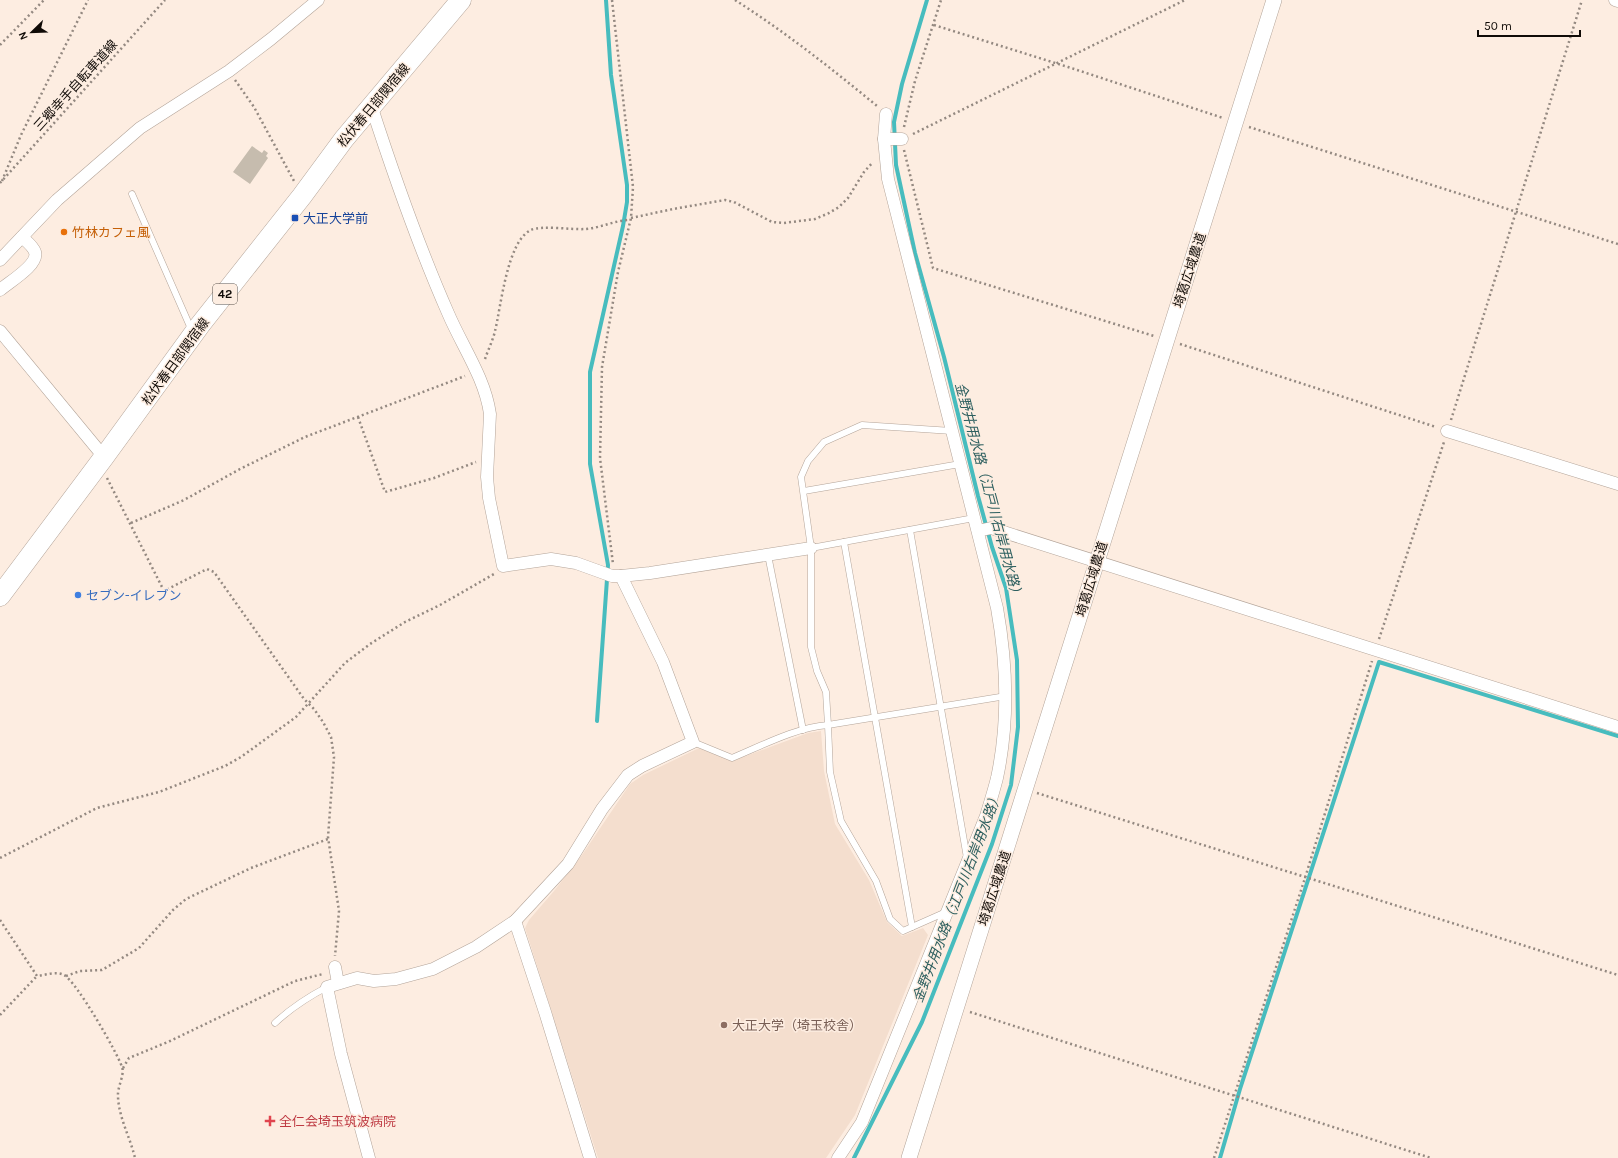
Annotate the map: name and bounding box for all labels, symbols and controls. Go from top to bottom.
north arrow [12,12,52,52]
scale bar [1478,12,1580,38]
text: 50 m [1484,19,1512,33]
text: N [16,30,31,42]
street label: 三郷幸手自転車道線 [31,37,120,134]
street label: 松伏春日部関宿線 [334,61,413,150]
place label: 大正大学前 [303,211,368,226]
marker: 大正大学前 [290,213,300,223]
place label: 竹林カフェ風 [72,225,150,240]
marker: 竹林カフェ風 [59,227,69,237]
street label: 埼葛広域農道 [1170,231,1209,310]
road number: 42 [213,284,237,304]
street label: 松伏春日部関宿線 [139,315,212,408]
water label: 金野井用水路（江戸川右岸用水路） [951,381,1026,602]
street label: 埼葛広域農道 [1073,540,1110,619]
place label: セブン-イレブン [86,588,182,603]
marker: セブン-イレブン [73,590,83,600]
water label: 金野井用水路（江戸川右岸用水路） [909,790,1006,1005]
street label: 埼葛広域農道 [975,849,1014,928]
place label: 大正大学（埼玉校舎） [732,1018,862,1033]
marker: 大正大学（埼玉校舎） [719,1020,729,1030]
place label: 全仁会埼玉筑波病院 [279,1114,396,1129]
marker: 全仁会埼玉筑波病院 [264,1115,276,1127]

